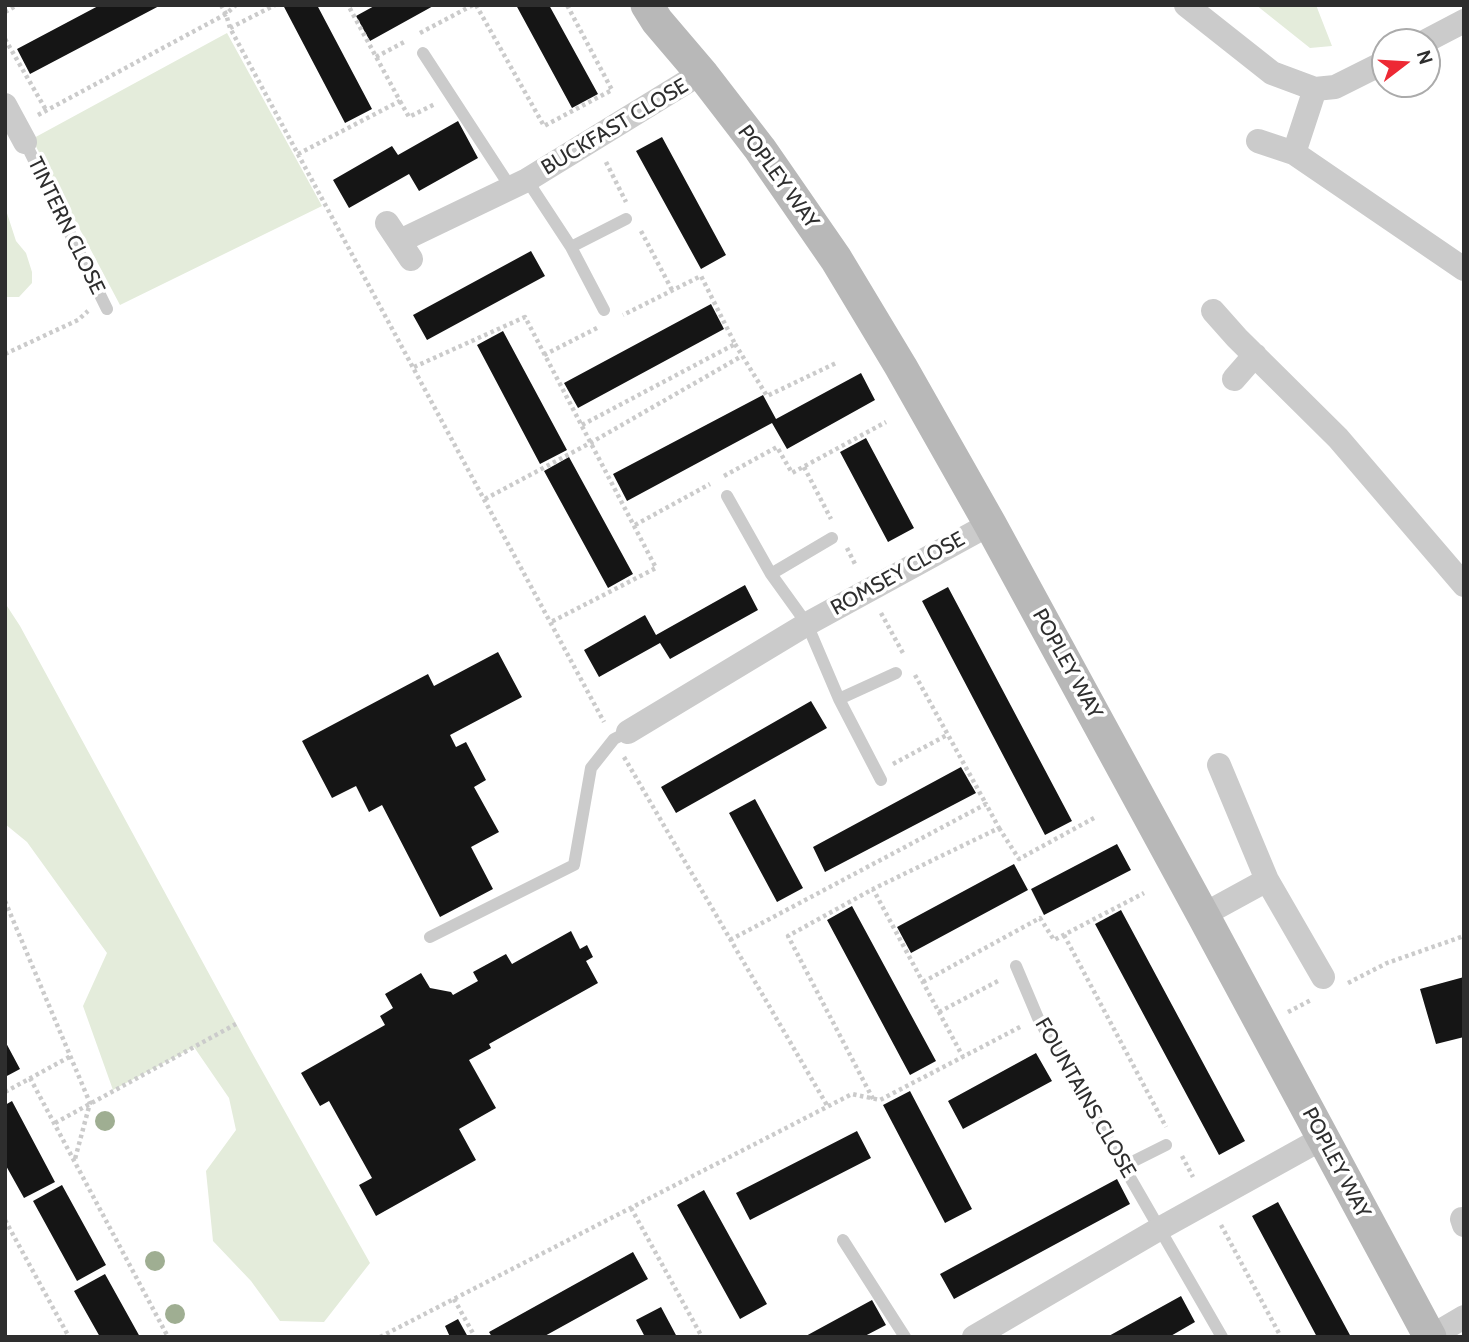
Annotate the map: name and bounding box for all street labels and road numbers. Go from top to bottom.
street label: BUCKFAST CLOSE [537,73,693,181]
street label: POPLEY WAY [732,120,824,234]
street label: TINTERN CLOSE [22,153,110,299]
street label: ROMSEY CLOSE [827,527,969,621]
street label: POPLEY WAY [1027,605,1107,723]
street label: FOUNTAINS CLOSE [1029,1014,1141,1182]
street label: POPLEY WAY [1296,1103,1376,1223]

